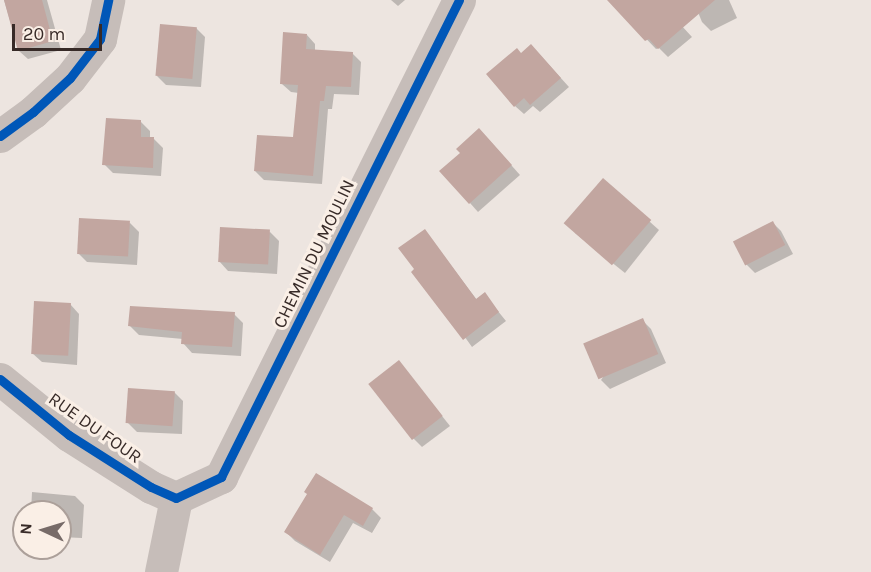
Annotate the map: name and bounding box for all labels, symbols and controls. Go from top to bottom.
scale bar [15,12,105,50]
text: 20 m [23,23,65,45]
street label: CHEMIN DU MOULIN [269,176,359,332]
street label: RUE DU FOUR [44,388,146,468]
north arrow [12,500,72,560]
text: N [16,522,35,535]

